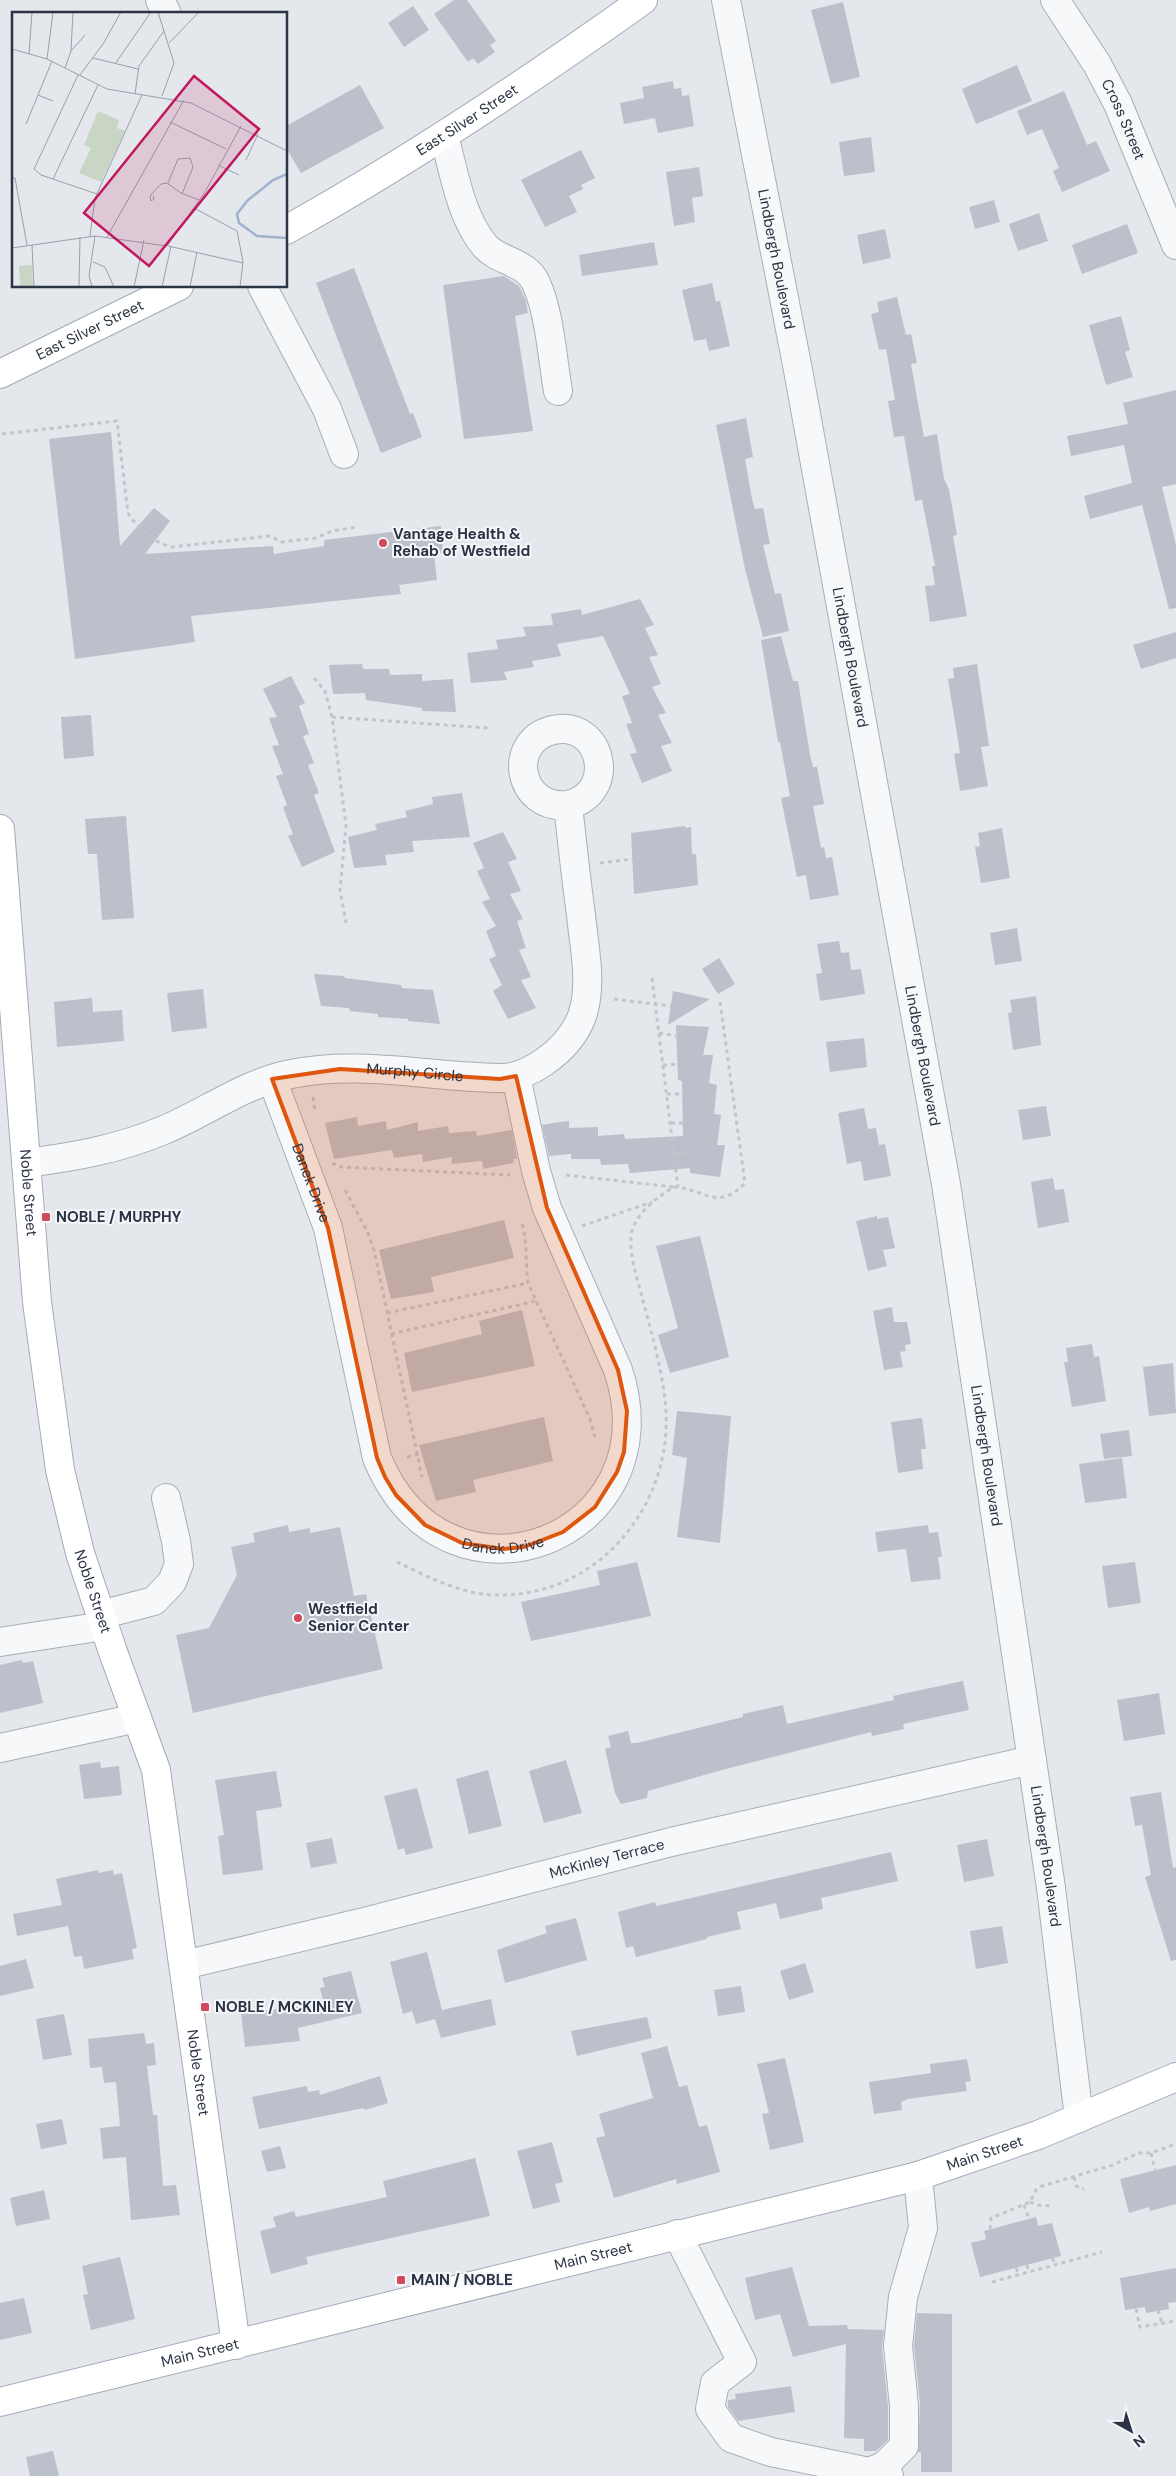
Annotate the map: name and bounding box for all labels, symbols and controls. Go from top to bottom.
inset map [12,12,288,288]
street label: Cross Street [1097,75,1150,163]
street label: East Silver Street [412,79,522,160]
street label: Lindbergh Boulevard [753,187,800,331]
street label: East Silver Street [33,295,147,365]
place label: Vantage Health & Rehab of Westfield [393,524,530,561]
marker: Vantage Health & Rehab of Westfield [377,537,389,549]
street label: Lindbergh Boulevard [828,586,873,729]
street label: Lindbergh Boulevard [900,984,945,1128]
street label: Murphy Circle [366,1059,464,1086]
street label: Danek Drive [287,1141,335,1225]
street label: Noble Street [15,1149,42,1237]
place label: NOBLE / MURPHY [56,1207,182,1227]
marker: NOBLE / MURPHY [40,1211,52,1223]
street label: Lindbergh Boulevard [966,1384,1007,1528]
street label: Danek Drive [460,1531,547,1559]
street label: Noble Street [70,1547,116,1636]
place label: Westfield Senior Center [308,1599,409,1636]
marker: Westfield Senior Center [292,1612,304,1624]
street label: Lindbergh Boulevard [1026,1784,1066,1928]
street label: McKinley Terrace [547,1834,667,1883]
place label: NOBLE / MCKINLEY [215,1997,354,2017]
marker: NOBLE / MCKINLEY [199,2001,211,2013]
street label: Noble Street [182,2028,214,2117]
street label: Main Street [944,2131,1026,2176]
street label: Main Street [552,2237,634,2275]
place label: MAIN / NOBLE [411,2270,513,2290]
marker: MAIN / NOBLE [395,2274,407,2286]
street label: Main Street [159,2334,241,2372]
north arrow [1106,2406,1156,2456]
text: N [1130,2431,1149,2451]

